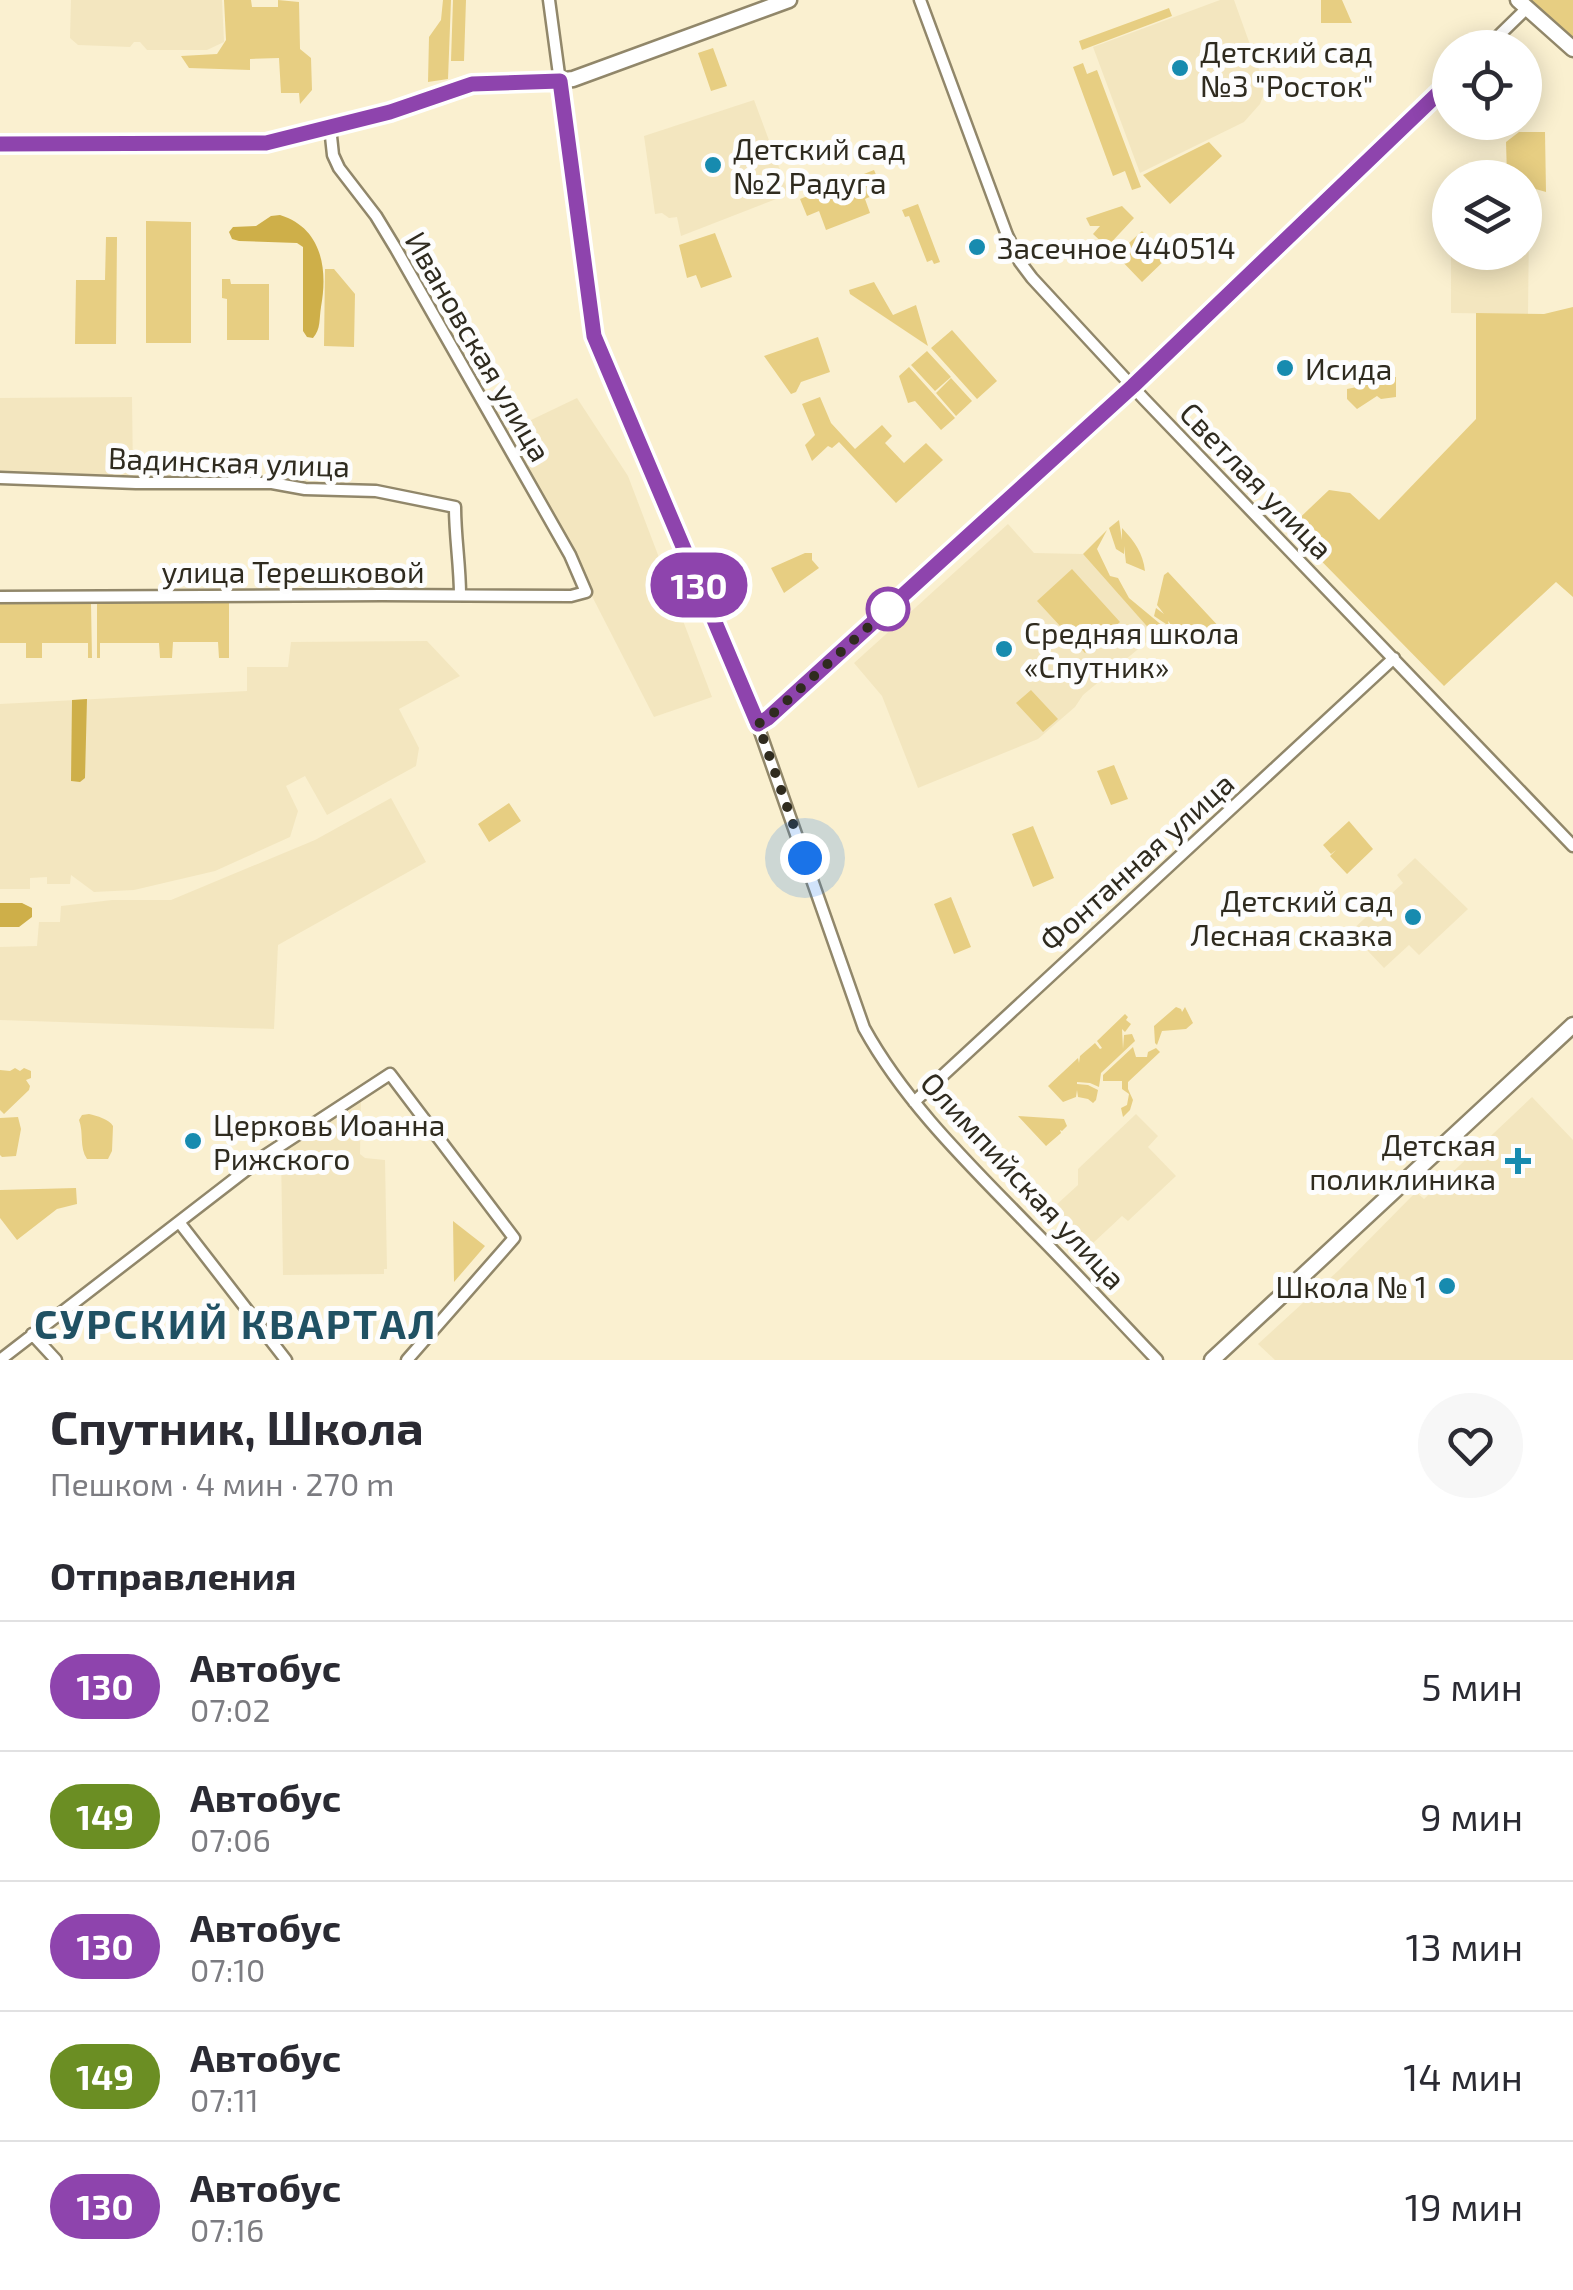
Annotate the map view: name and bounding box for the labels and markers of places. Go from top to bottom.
place label: Детский сад №3 "Росток" [1200,33,1373,103]
marker: Детский сад №3 "Росток" [1169,57,1191,79]
place label: Детский сад №2 Радуга [733,130,906,201]
marker: Детский сад №2 Радуга [702,154,724,176]
place label: Засечное 440514 [997,229,1236,265]
marker: Засечное 440514 [966,236,988,258]
place label: Исида [1305,350,1392,386]
marker: Исида [1274,357,1296,379]
unlabelled marker [867,588,909,630]
place label: Средняя школа «Спутник» [1024,614,1239,685]
marker: Средняя школа «Спутник» [993,638,1015,660]
place label: Детский сад Лесная сказка [1191,882,1393,952]
marker: Детский сад Лесная сказка [1402,906,1424,928]
place label: Церковь Иоанна Рижского [213,1106,445,1176]
place label: Детская поликлиника [1309,1126,1496,1196]
marker: Церковь Иоанна Рижского [182,1130,204,1152]
marker: Детская поликлиника [1505,1148,1531,1174]
place label: Школа № 1 [1276,1268,1427,1304]
marker: Школа № 1 [1436,1275,1458,1297]

